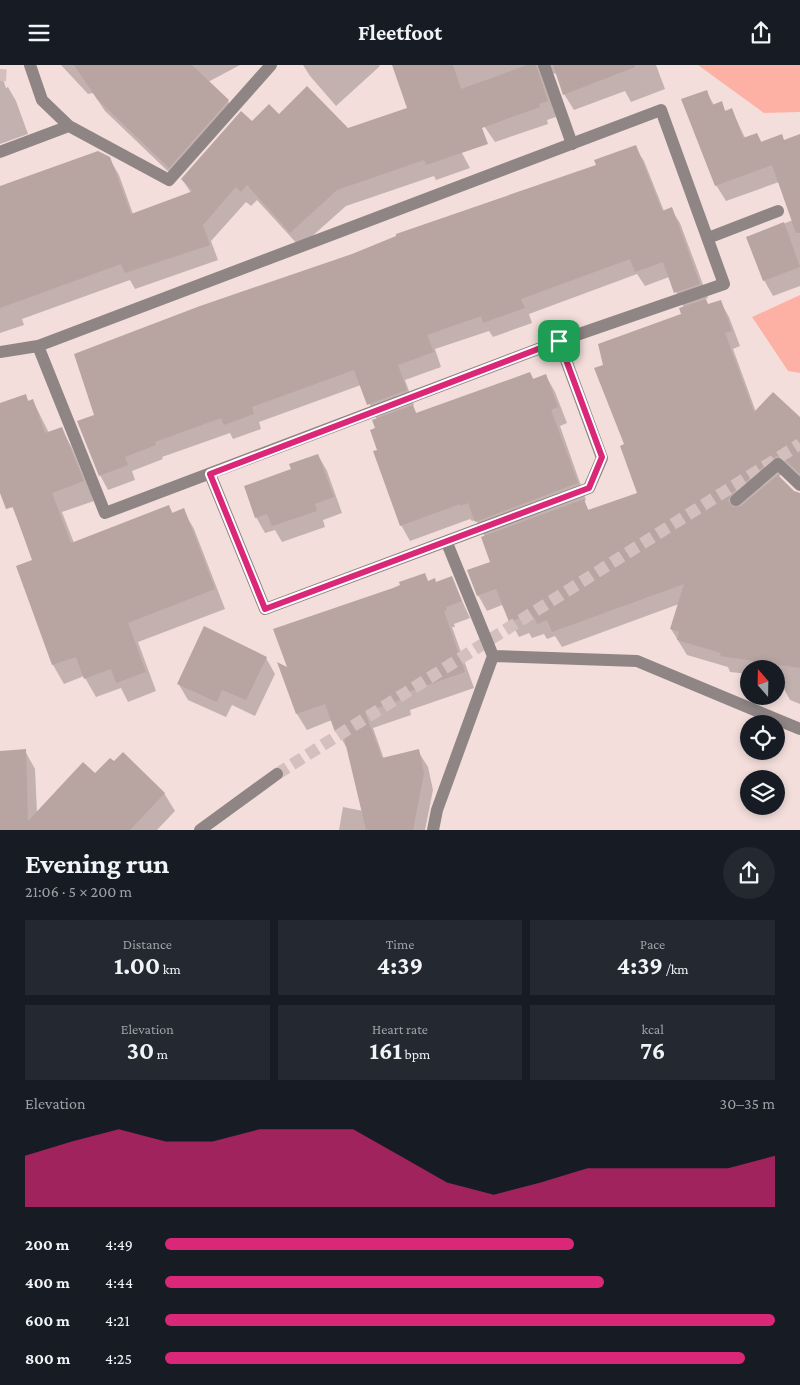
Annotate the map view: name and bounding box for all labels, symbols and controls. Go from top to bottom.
icon: menu [25,19,53,47]
icon: share [747,19,775,47]
text: Fleetfoot [358,20,442,45]
pin [538,320,580,362]
icon: arrive [545,327,573,355]
north arrow [740,660,785,705]
map controls [740,660,785,815]
button: locate [740,715,785,760]
button: layers [740,770,785,815]
button: share [723,847,775,899]
text: Evening run [25,848,169,879]
text: 21:06 · 5 × 200 m [25,883,132,900]
text: Distance [123,936,172,952]
text: Time [386,936,414,952]
text: Pace [640,936,665,952]
text: 1.00 [114,952,160,979]
text: 4:39 [377,952,423,979]
text: 4:39 [617,952,663,979]
text: km [160,961,181,977]
text: /km [663,961,689,977]
text: Elevation [121,1021,174,1037]
text: Heart rate [372,1021,428,1037]
text: kcal [641,1021,664,1037]
text: 30 [127,1037,154,1064]
text: 161 [370,1037,402,1064]
text: 76 [640,1037,665,1064]
text: m [154,1046,168,1062]
text: bpm [402,1046,430,1062]
text: Elevation [25,1095,86,1112]
text: 30–35 m [720,1095,775,1112]
text: 200 m [25,1236,69,1253]
text: 4:49 [105,1236,133,1253]
text: 400 m [25,1274,70,1291]
text: 4:44 [105,1274,133,1291]
text: 600 m [25,1312,70,1329]
text: 4:21 [105,1312,130,1329]
text: 800 m [25,1350,70,1367]
text: 4:25 [105,1350,132,1367]

